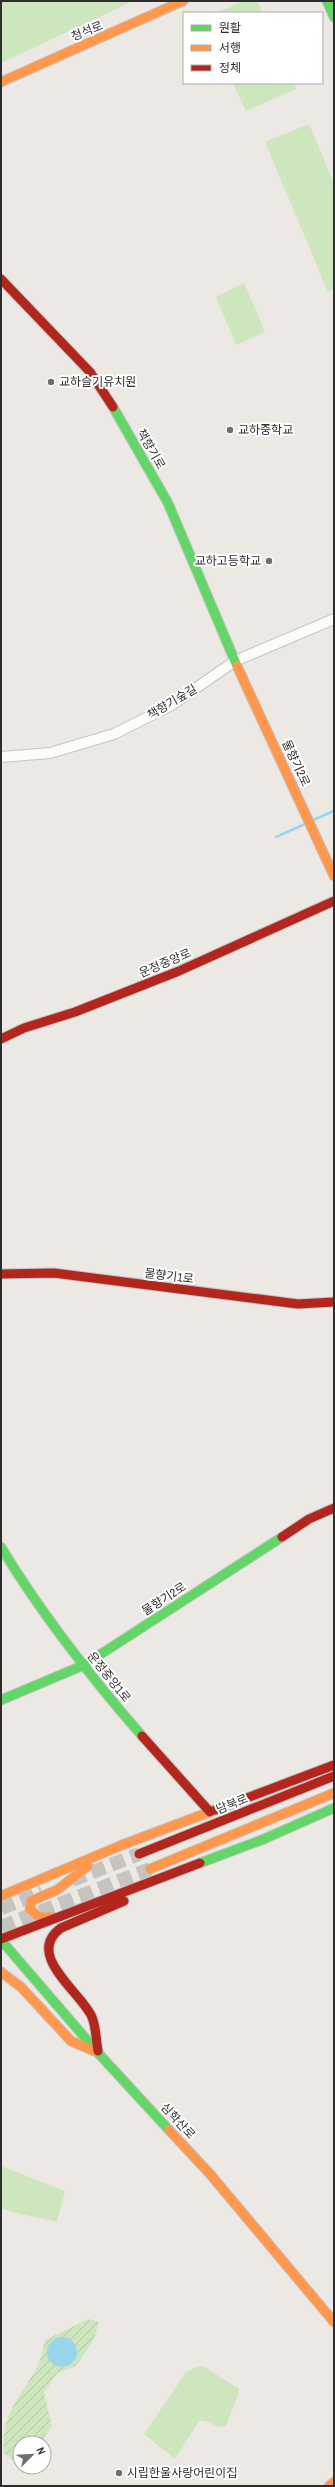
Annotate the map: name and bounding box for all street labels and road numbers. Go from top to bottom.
street label: 청석로 [69,17,105,45]
street label: 책향기로 [133,426,169,472]
street label: 책향기숲길 [144,681,200,723]
street label: 물향기2로 [278,737,314,789]
street label: 운정중앙로 [136,945,194,981]
street label: 물향기1로 [143,1265,195,1287]
street label: 물향기2로 [139,1579,189,1619]
street label: 운정중앙1로 [84,1648,134,1706]
street label: 남북로 [214,1790,250,1818]
street label: 심학산로 [157,2099,199,2143]

